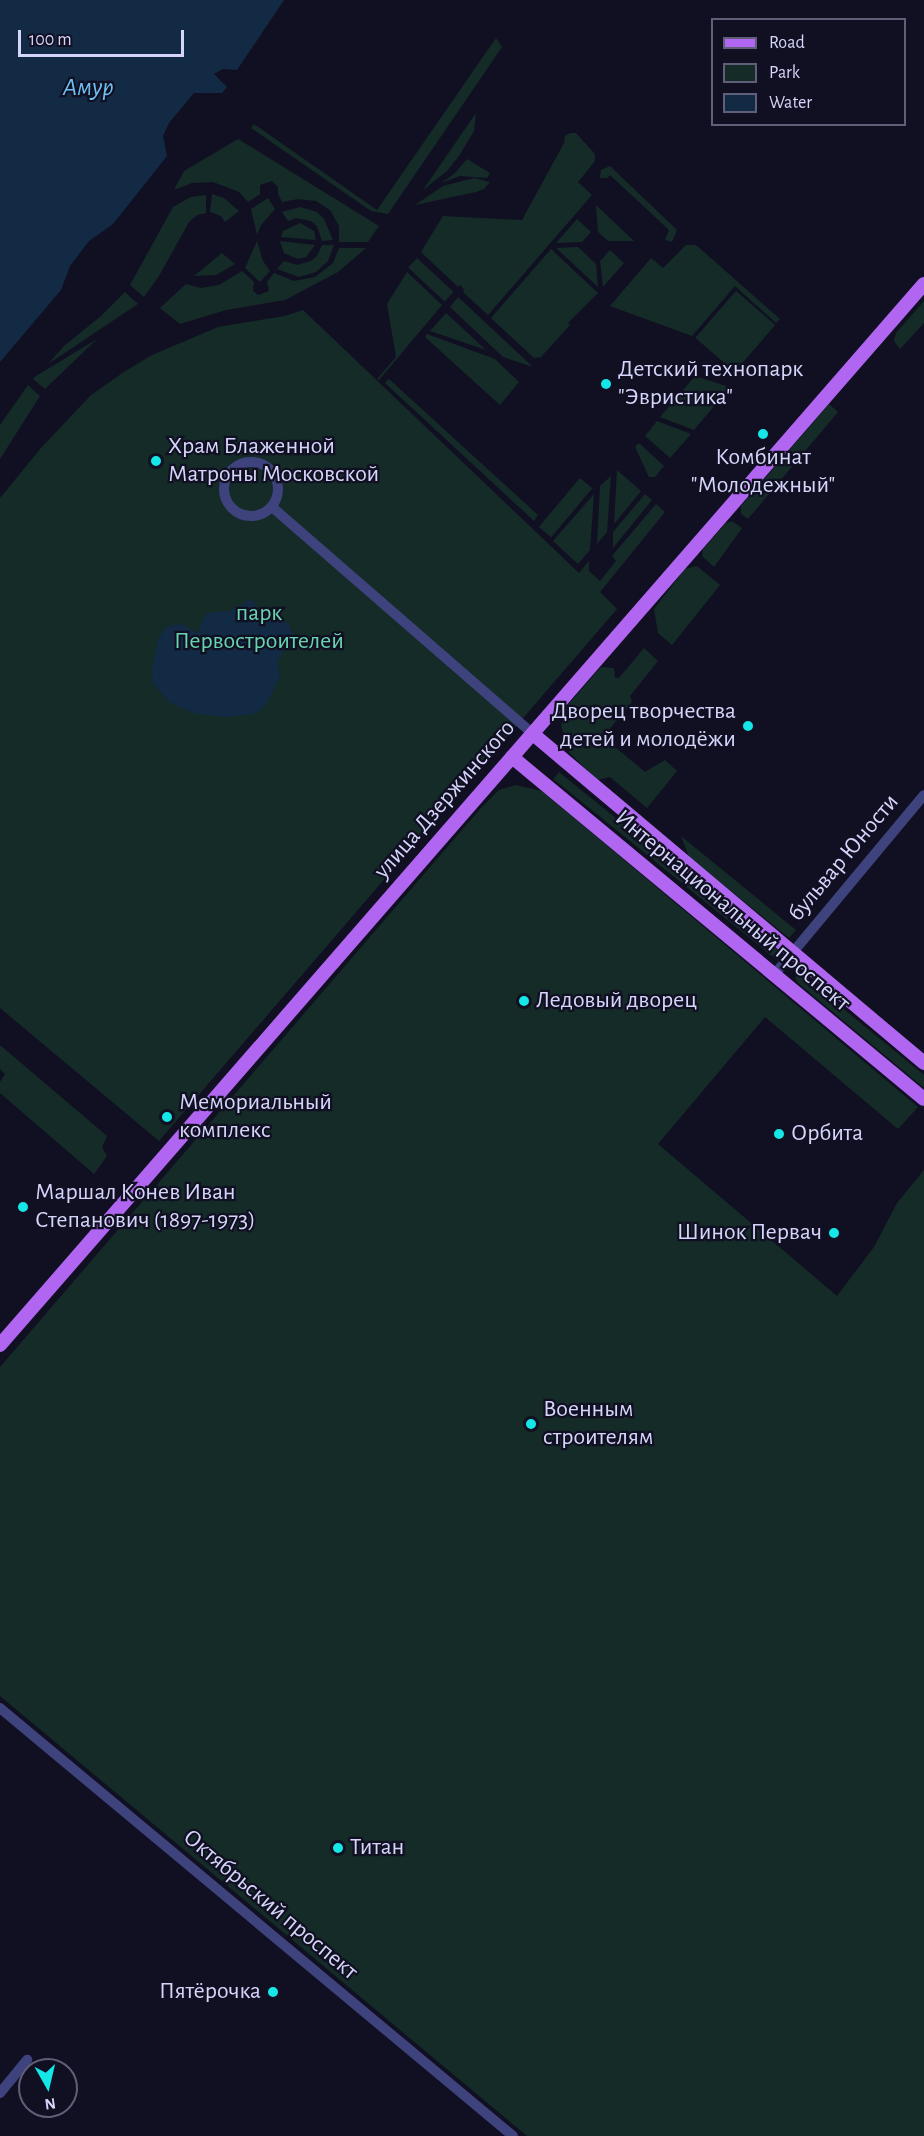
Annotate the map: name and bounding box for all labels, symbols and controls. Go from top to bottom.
scale bar [21,18,188,56]
legend [711,18,906,126]
text: 100 m [29,31,72,49]
text: Road [769,34,805,52]
text: Park [769,64,800,82]
water label: Амур [62,72,114,104]
text: Water [769,94,812,112]
place label: Детский технопарк "Эвристика" [618,356,803,412]
marker: Детский технопарк "Эвристика" [599,377,613,391]
marker: Комбинат "Молодежный" [756,427,770,441]
place label: Храм Блаженной Матроны Московской [168,433,379,489]
place label: Комбинат "Молодежный" [691,444,835,500]
marker: Храм Блаженной Матроны Московской [149,454,163,468]
park label: парк Первостроителей [174,600,344,656]
place label: Дворец творчества детей и молодёжи [552,698,736,754]
street label: улица Дзержинского [368,715,522,885]
marker: Дворец творчества детей и молодёжи [741,719,755,733]
street label: бульвар Юности [782,789,906,927]
street label: Интернациональный проспект [608,804,856,1018]
place label: Ледовый дворец [536,987,697,1015]
marker: Ледовый дворец [517,994,531,1008]
place label: Мемориальный комплекс [179,1089,332,1145]
marker: Мемориальный комплекс [160,1110,174,1124]
place label: Орбита [791,1120,863,1148]
marker: Орбита [772,1127,786,1141]
place label: Маршал Конев Иван Степанович (1897-1973) [35,1179,256,1235]
marker: Маршал Конев Иван Степанович (1897-1973) [16,1200,30,1214]
place label: Шинок Первач [677,1219,822,1247]
marker: Шинок Первач [827,1226,841,1240]
place label: Военным строителям [543,1396,653,1452]
marker: Военным строителям [524,1417,538,1431]
street label: Октябрьский проспект [177,1823,363,1987]
place label: Титан [350,1834,404,1862]
marker: Титан [331,1841,345,1855]
place label: Пятёрочка [159,1978,261,2006]
marker: Пятёрочка [266,1985,280,1999]
north arrow [18,2058,78,2118]
text: N [44,2095,57,2113]

